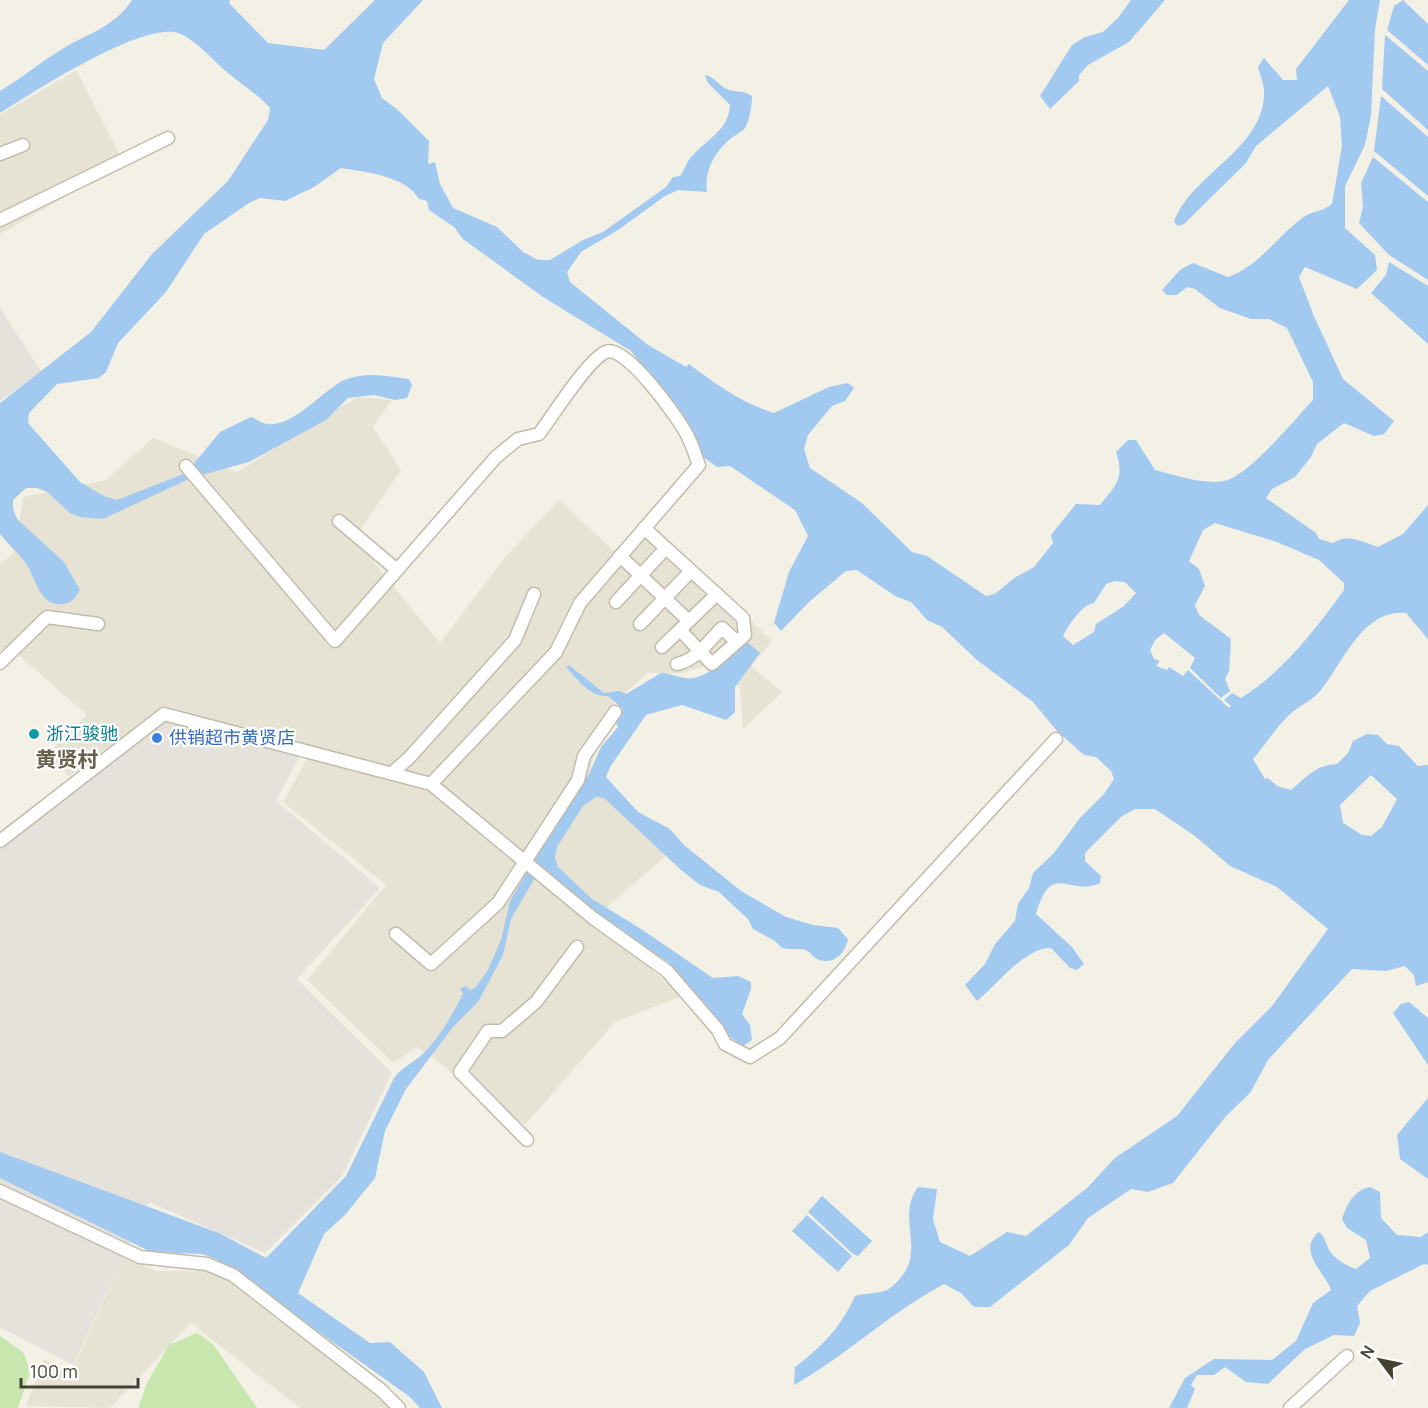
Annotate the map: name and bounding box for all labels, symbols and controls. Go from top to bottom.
place label: 浙江骏驰 [46,721,118,745]
place label: 供销超市黄贤店 [169,725,295,749]
marker: 浙江骏驰 [27,727,41,741]
marker: 供销超市黄贤店 [150,731,164,745]
district label: 黄贤村 [36,745,99,773]
north arrow [1350,1330,1410,1390]
text: N [1355,1341,1380,1363]
scale bar [21,1351,138,1389]
text: 100 m [30,1359,78,1383]

